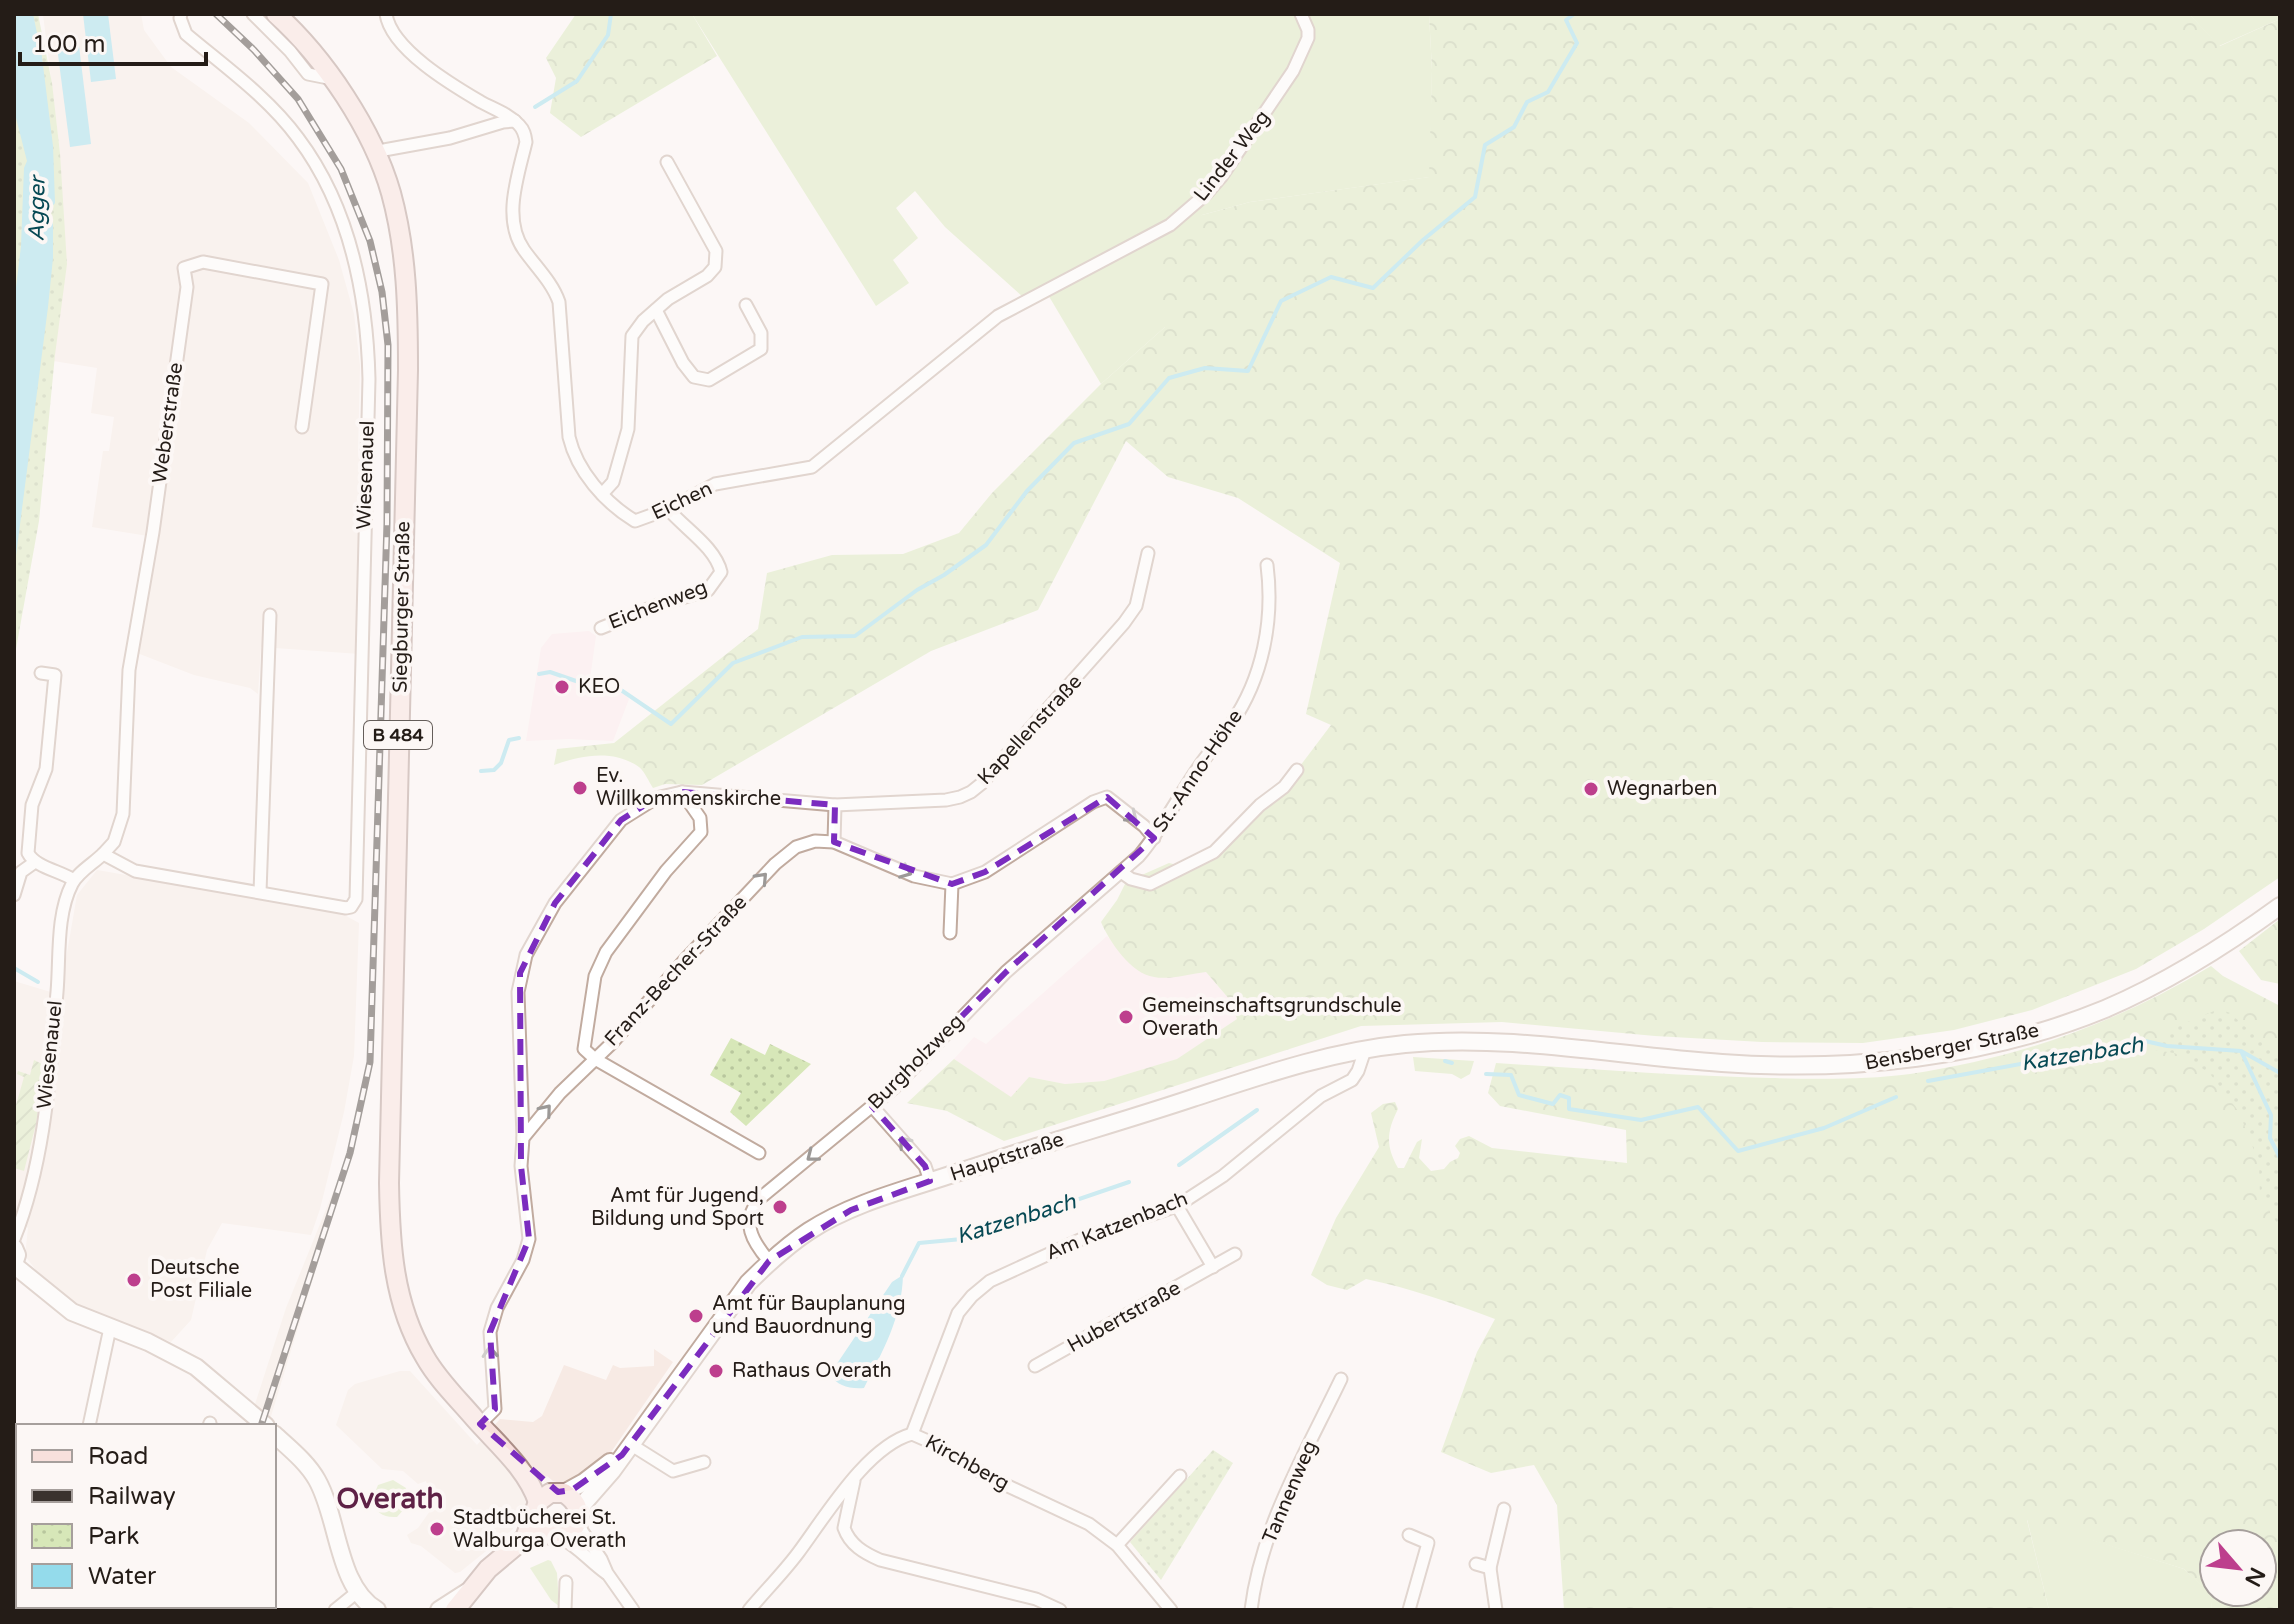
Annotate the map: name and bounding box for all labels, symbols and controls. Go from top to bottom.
scale bar [20,16,206,66]
text: 100 m [32,30,106,59]
street label: Linder Weg [1189,106,1275,206]
water label: Agger [23,174,51,242]
street label: Weberstraße [148,361,188,485]
street label: Wiesenauel [352,420,380,530]
street label: Eichen [648,477,716,525]
street label: Siegburger Straße [389,521,415,693]
street label: Eichenweg [605,575,711,635]
street label: Kapellenstraße [973,670,1087,790]
place label: KEO [578,675,620,699]
marker: KEO [553,678,571,696]
street label: St.-Anno-Höhe [1148,705,1248,837]
road number: B 484 [364,721,432,749]
place label: Ev. Willkommenskirche [596,764,781,811]
place label: Wegnarben [1607,777,1717,801]
marker: Ev. Willkommenskirche [571,779,589,797]
marker: Wegnarben [1582,780,1600,798]
one-way arrow [1123,807,1138,821]
one-way arrow [898,862,912,879]
one-way arrow [753,873,767,887]
street label: Franz-Becher-Straße [600,891,752,1051]
place label: Gemeinschaftsgrundschule Overath [1142,994,1402,1041]
street label: Wiesenauel [32,1000,68,1110]
marker: Gemeinschaftsgrundschule Overath [1117,1008,1135,1026]
street label: Burgholzweg [863,1009,969,1115]
street label: Bensberger Straße [1863,1018,2041,1076]
water label: Katzenbach [2019,1031,2146,1076]
one-way arrow [536,1105,551,1119]
street label: Hauptstraße [947,1127,1067,1187]
one-way arrow [899,1136,914,1151]
one-way arrow [806,1146,821,1160]
place label: Amt für Jugend, Bildung und Sport [591,1184,764,1231]
street label: Am Katzenbach [1043,1187,1191,1265]
water label: Katzenbach [953,1188,1079,1249]
marker: Amt für Jugend, Bildung und Sport [771,1198,789,1216]
place label: Deutsche Post Filiale [150,1256,252,1303]
marker: Deutsche Post Filiale [125,1271,143,1289]
street label: Hubertstraße [1063,1276,1185,1358]
place label: Amt für Bauplanung und Bauordnung [712,1292,906,1339]
marker: Amt für Bauplanung und Bauordnung [687,1307,705,1325]
one-way arrow [482,1345,499,1358]
place label: Rathaus Overath [732,1359,892,1383]
marker: Rathaus Overath [707,1362,725,1380]
legend [16,1424,276,1608]
street label: Kirchberg [921,1430,1013,1496]
street label: Tannenweg [1258,1437,1322,1547]
text: Road [88,1442,148,1471]
text: Railway [88,1482,176,1511]
district label: Overath [336,1482,444,1516]
place label: Stadtbücherei St. Walburga Overath [453,1506,626,1553]
marker: Stadtbücherei St. Walburga Overath [428,1520,446,1538]
text: Park [88,1522,139,1551]
north arrow [2198,1528,2278,1608]
text: Water [88,1562,157,1591]
text: N [2239,1563,2270,1591]

